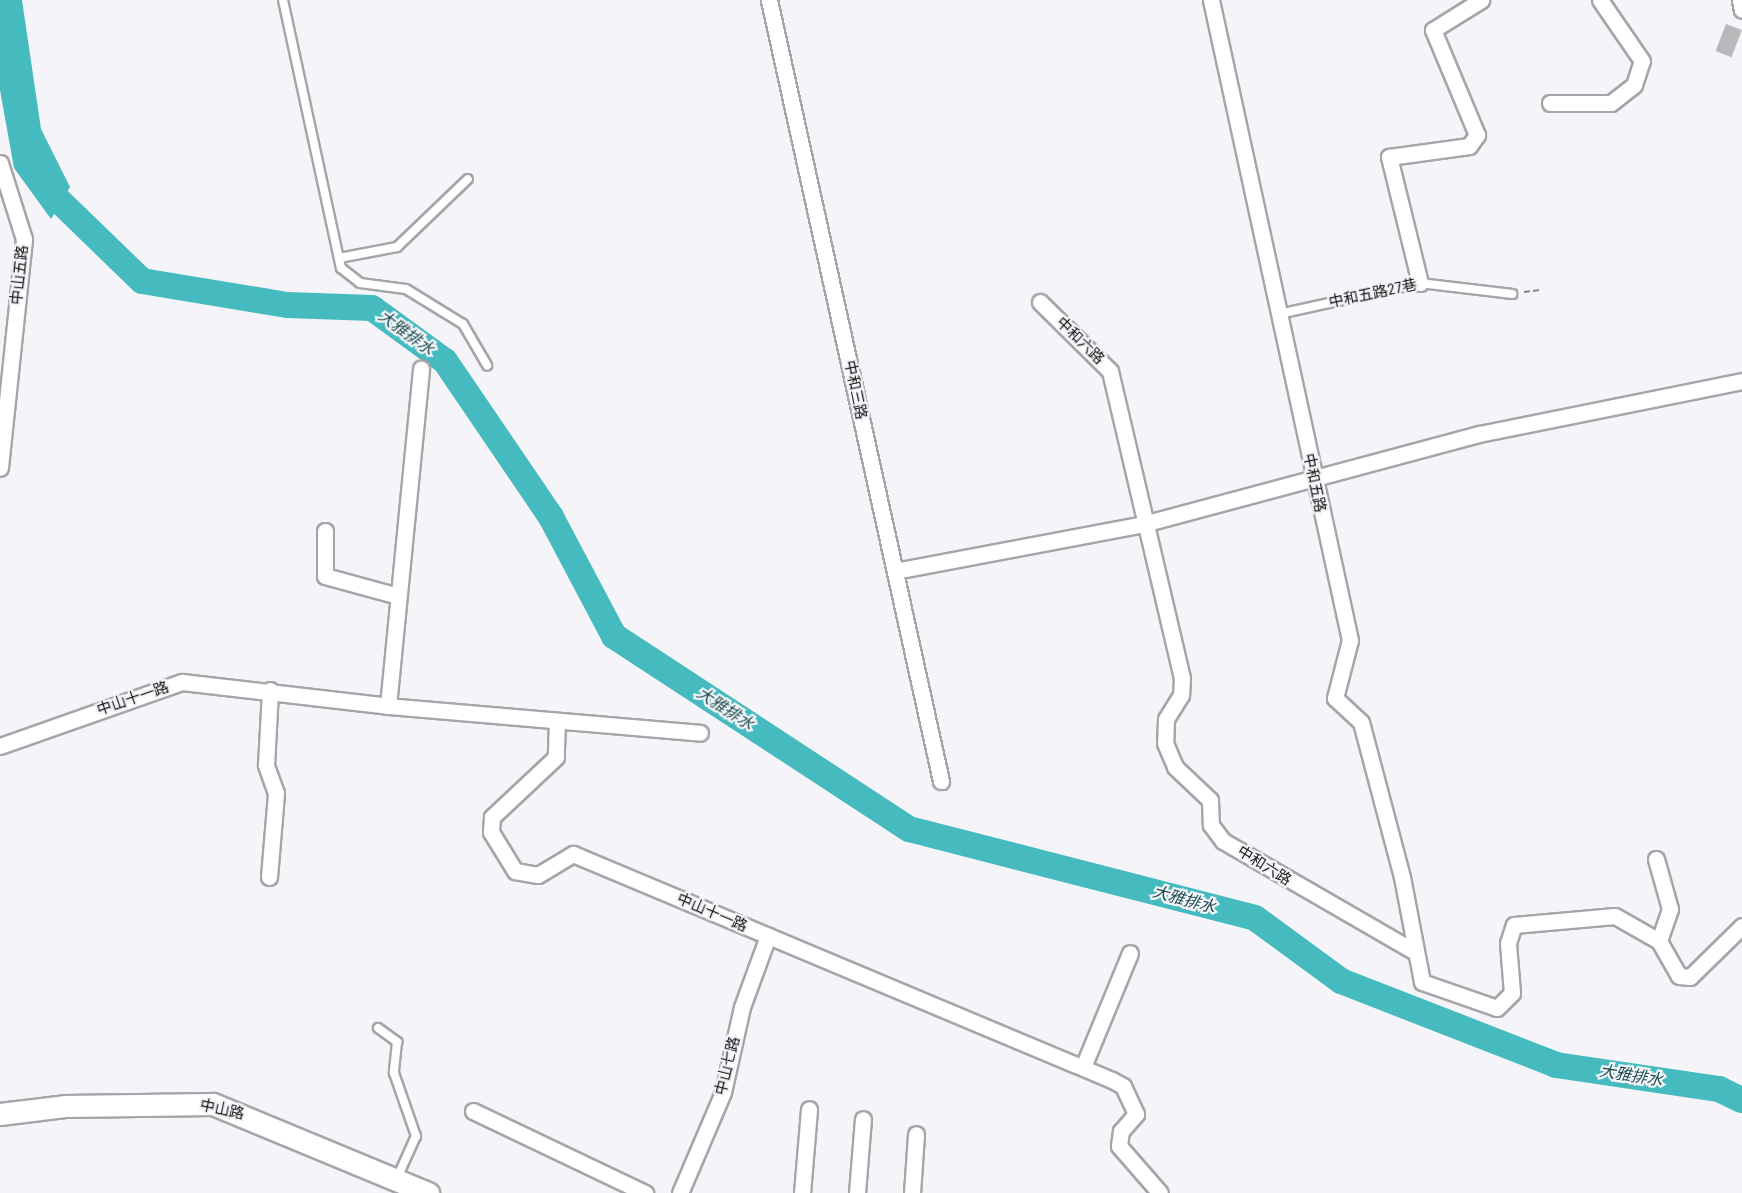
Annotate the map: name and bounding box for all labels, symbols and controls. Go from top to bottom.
street label: 中山五路 [8,244,32,306]
street label: 中和五路27巷 [1327,276,1419,312]
water label: 大雅排水 [374,306,438,360]
street label: 中和六路 [1052,314,1108,368]
street label: 中和三路 [840,359,870,421]
street label: 中和五路 [1299,452,1329,514]
street label: 中山十一路 [95,678,171,720]
water label: 大雅排水 [693,684,757,734]
street label: 中和六路 [1234,842,1294,890]
water label: 大雅排水 [1151,882,1217,918]
street label: 中山十一路 [674,890,750,936]
street label: 中山七路 [712,1035,744,1097]
water label: 大雅排水 [1598,1062,1664,1090]
street label: 中山路 [198,1097,246,1123]

